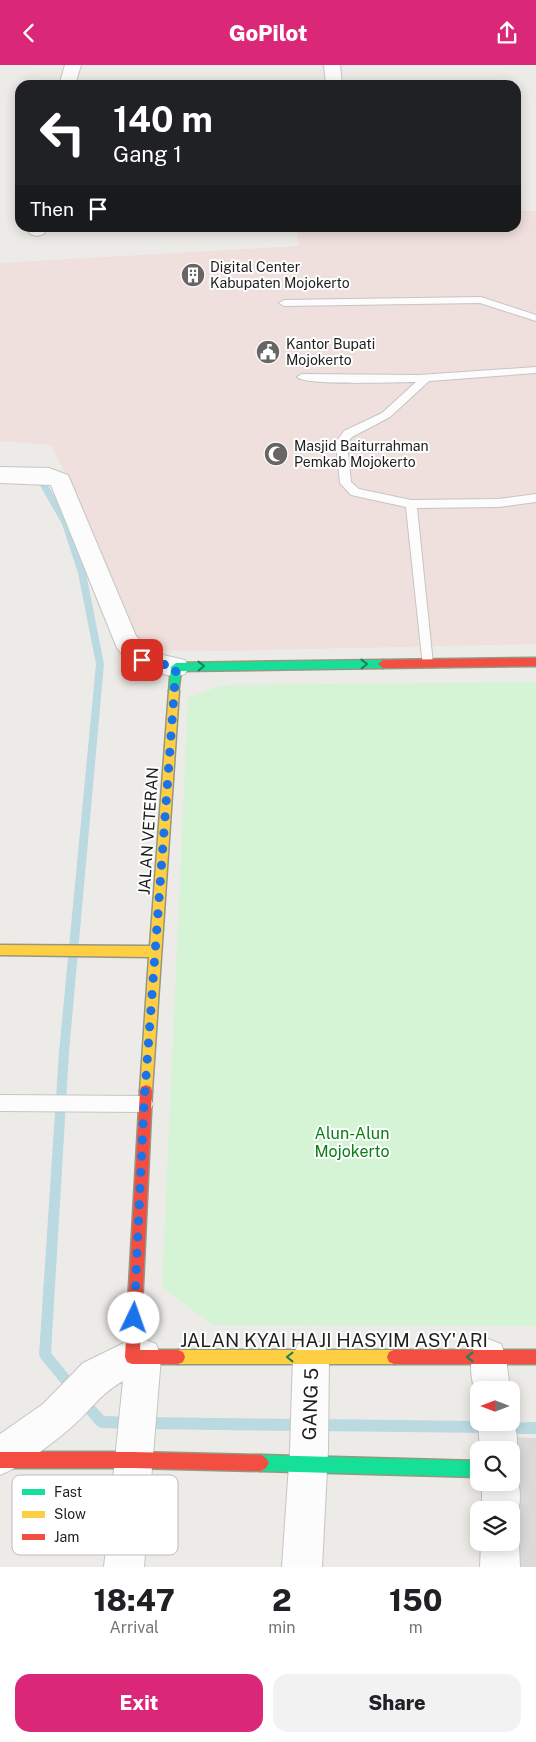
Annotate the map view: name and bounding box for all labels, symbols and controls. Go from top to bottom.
icon: back [15,19,43,47]
icon: share [493,19,521,47]
text: GoPilot [229,20,307,46]
text: 140 m [113,99,213,140]
icon: left [30,100,95,165]
text: Gang 1 [113,141,182,167]
icon: arrive [84,195,112,223]
text: Then [30,198,74,220]
place label: Digital Center Kabupaten Mojokerto [210,259,350,291]
building icon: Digital Center Kabupaten Mojokerto [180,262,206,288]
place label: Kantor Bupati Mojokerto [286,336,375,368]
public building icon: Kantor Bupati Mojokerto [255,339,281,365]
place label: Masjid Baiturrahman Pemkab Mojokerto [294,438,429,470]
mosque icon: Masjid Baiturrahman Pemkab Mojokerto [263,441,289,467]
pin [121,639,163,681]
icon: arrive [128,646,156,674]
one-way arrow [360,659,368,669]
one-way arrow [198,661,205,671]
street label: JALAN VETERAN [135,766,162,896]
park label: Alun-Alun Mojokerto [314,1124,390,1161]
position arrow [107,1291,159,1343]
street label: JALAN KYAI HAJI HASYIM ASY'ARI [180,1329,488,1351]
one-way arrow [286,1352,294,1362]
one-way arrow [465,1352,473,1362]
street label: GANG 5 [298,1367,322,1441]
north arrow [470,1381,520,1431]
map controls [470,1381,520,1551]
button: search [470,1441,520,1491]
legend [12,1475,178,1555]
text: Fast [54,1484,82,1500]
button: layers [470,1501,520,1551]
text: Slow [54,1506,86,1522]
text: Jam [54,1529,79,1545]
text: 18:47 [93,1582,175,1618]
text: 2 [272,1582,292,1618]
text: 150 [389,1582,443,1618]
text: Arrival [109,1618,159,1637]
text: min [268,1618,295,1637]
text: m [409,1618,423,1637]
button: Exit [15,1674,263,1732]
button: Share [273,1674,521,1732]

